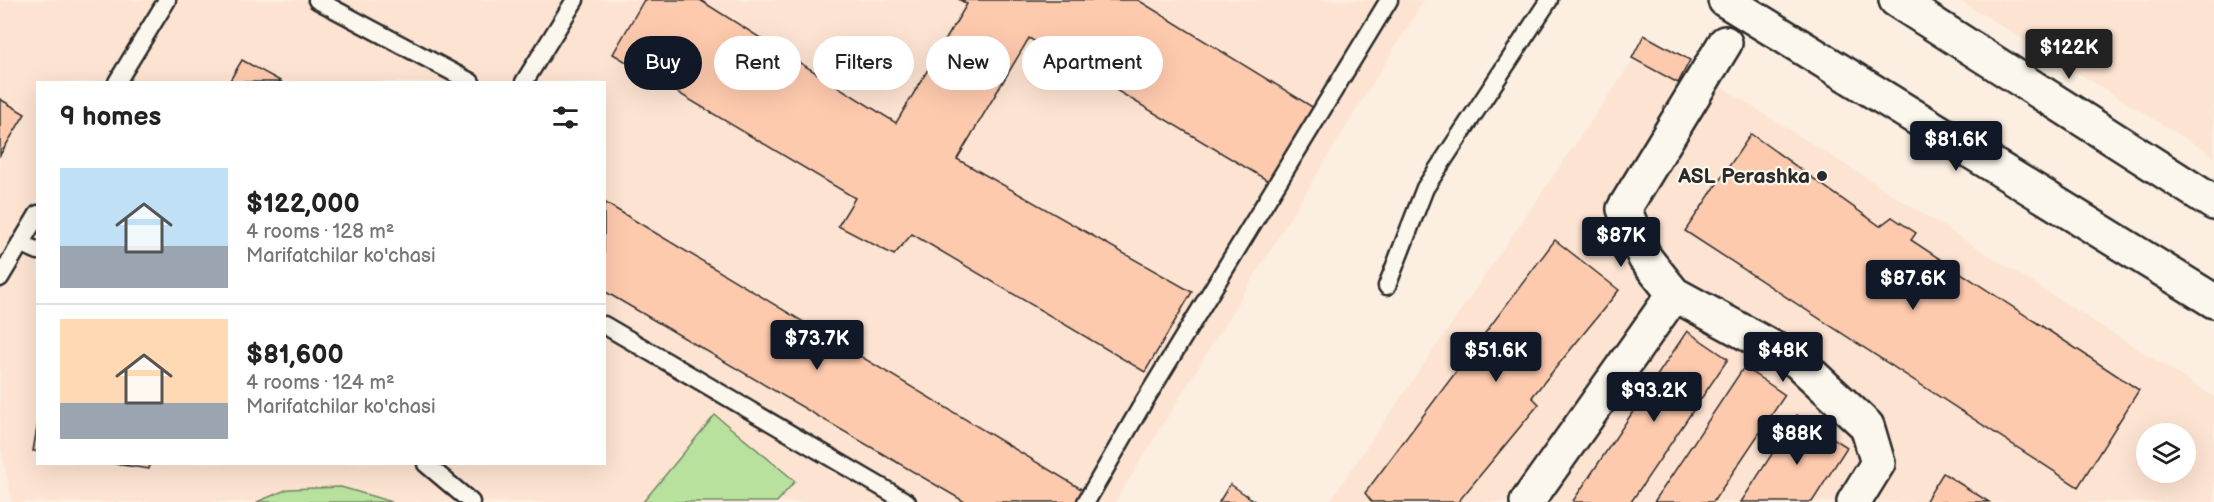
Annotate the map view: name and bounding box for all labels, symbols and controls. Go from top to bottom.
pin: $122K [2027,29,2111,80]
chip: Buy [624,36,702,90]
chip: Rent [714,36,801,90]
chip: Filters [813,36,914,90]
chip: New [926,36,1010,90]
chip: Apartment [1022,36,1163,90]
text: $122K [2039,36,2099,60]
icon: filters [549,101,582,134]
text: 9 homes [60,102,161,133]
pin: $81.6K [1907,121,2005,172]
text: $81.6K [1924,128,1988,152]
place label: ASL Perashka [1677,164,1810,189]
marker: ASL Perashka [1815,169,1829,183]
text: $122,000 [246,189,360,220]
icon: home [108,192,180,264]
pin: $87K [1585,217,1657,268]
text: 4 rooms · 128 m² [246,220,394,244]
text: $87K [1596,224,1646,248]
text: Marifatchilar ko'chasi [246,244,436,268]
pin: $87.6K [1864,260,1962,311]
text: $87.6K [1880,267,1946,291]
pin: $73.7K [768,320,866,371]
text: $73.7K [785,327,849,351]
pin: $51.6K [1447,332,1545,383]
pin: $48K [1747,332,1819,383]
text: $51.6K [1464,339,1528,363]
text: $48K [1758,339,1808,363]
text: $81,600 [246,340,344,371]
icon: home [108,343,180,415]
text: 4 rooms · 124 m² [246,371,395,395]
pin: $93.2K [1605,372,1703,423]
text: $93.2K [1621,379,1687,403]
text: Marifatchilar ko'chasi [246,395,436,419]
pin: $88K [1761,415,1833,466]
text: $88K [1772,422,1822,446]
map controls [2136,423,2196,483]
button: layers [2136,423,2196,483]

